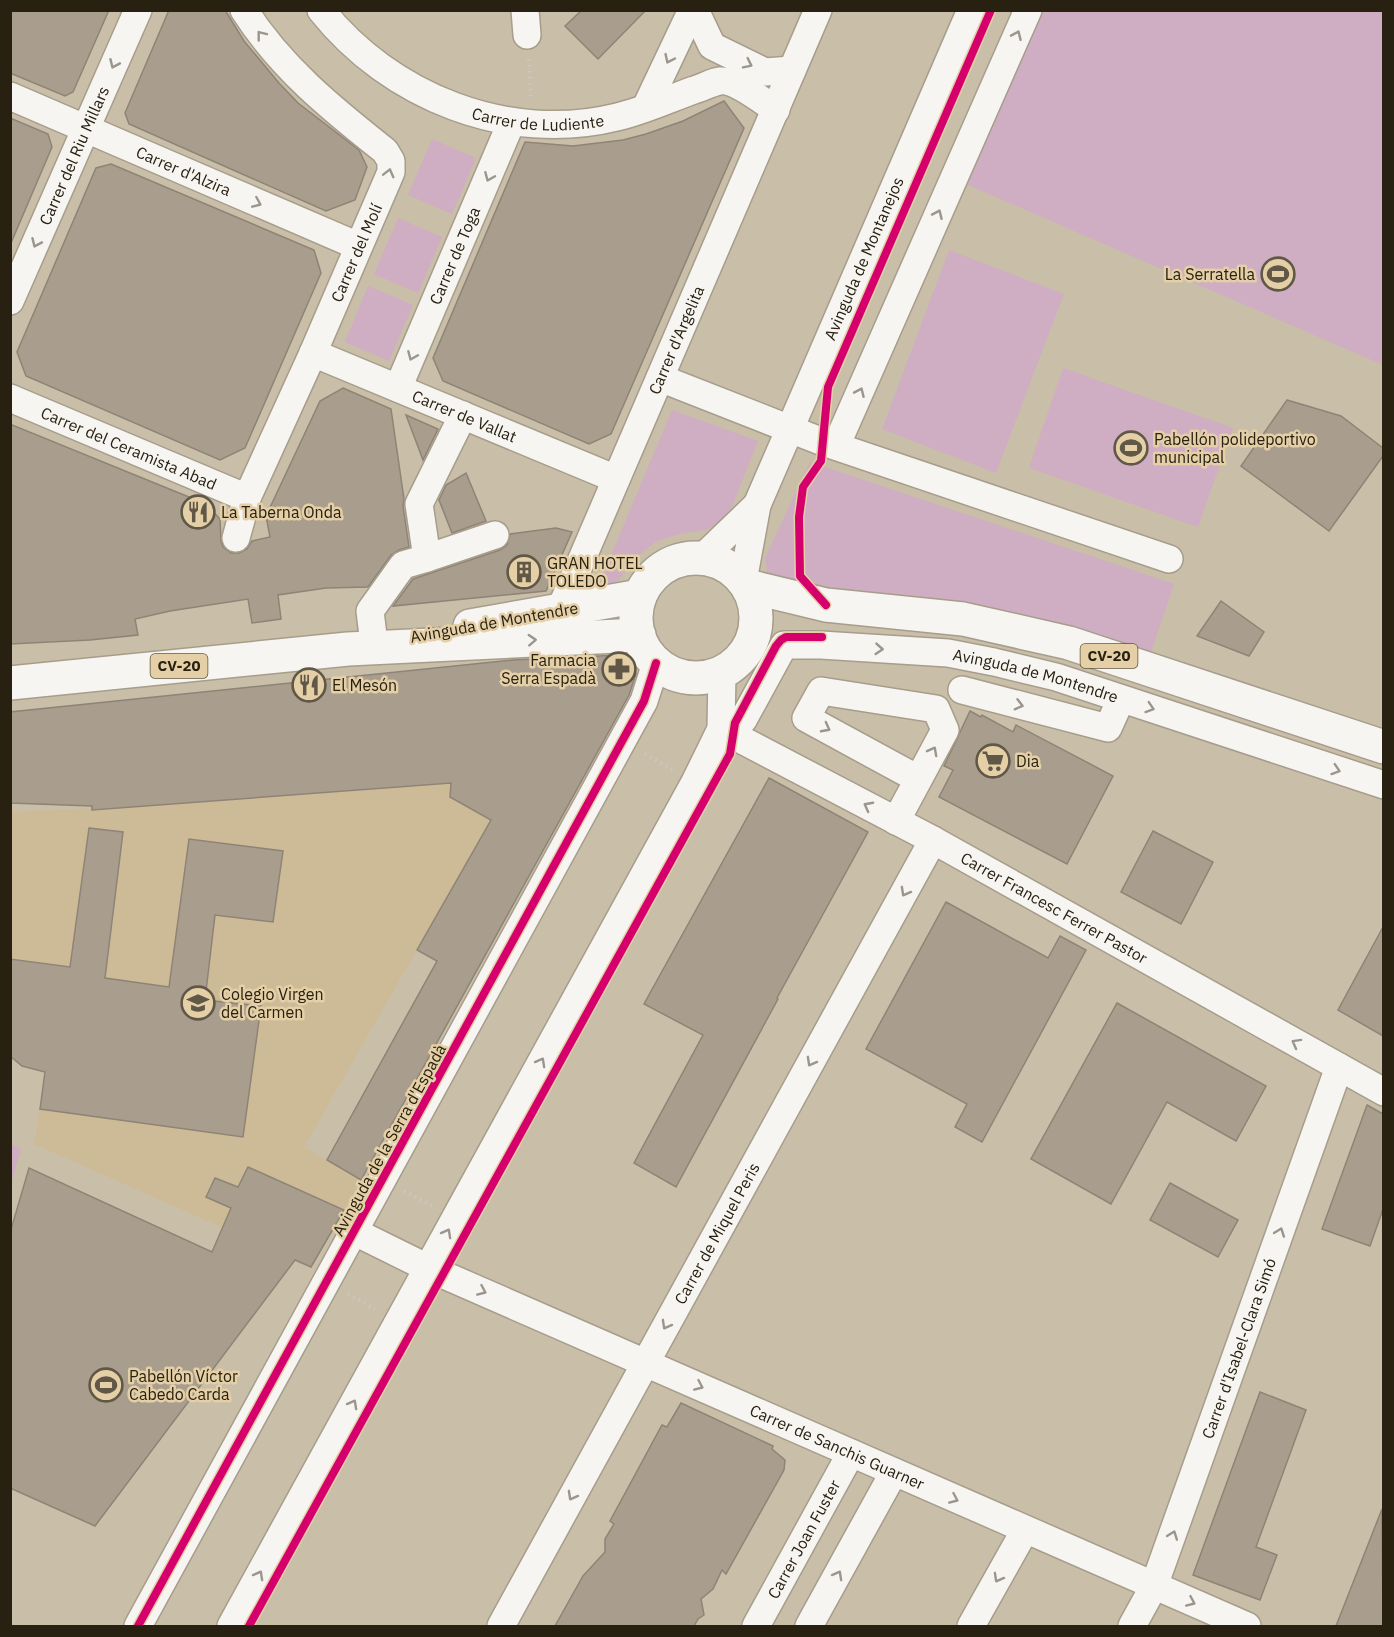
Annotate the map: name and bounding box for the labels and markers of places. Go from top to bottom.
sports icon: La Serratella [1260,256,1296,292]
place label: La Serratella [1165,264,1255,284]
place label: Pabellón polideportivo municipal [1154,429,1316,467]
sports icon: Pabellón polideportivo municipal [1113,430,1149,466]
restaurant icon: La Taberna Onda [180,494,216,530]
place label: La Taberna Onda [221,502,342,522]
place label: GRAN HOTEL TOLEDO [547,553,643,591]
building icon: GRAN HOTEL TOLEDO [506,554,542,590]
place label: Farmacia Serra Espadà [501,650,596,688]
pharmacy icon: Farmacia Serra Espadà [601,651,637,687]
restaurant icon: El Mesón [291,667,327,703]
place label: El Mesón [332,675,397,695]
supermarket icon: Dia [975,743,1011,779]
place label: Dia [1016,751,1040,771]
place label: Colegio Virgen del Carmen [221,984,324,1022]
school or university icon: Colegio Virgen del Carmen [180,985,216,1021]
place label: Pabellón Víctor Cabedo Carda [129,1366,238,1404]
sports icon: Pabellón Víctor Cabedo Carda [88,1367,124,1403]

